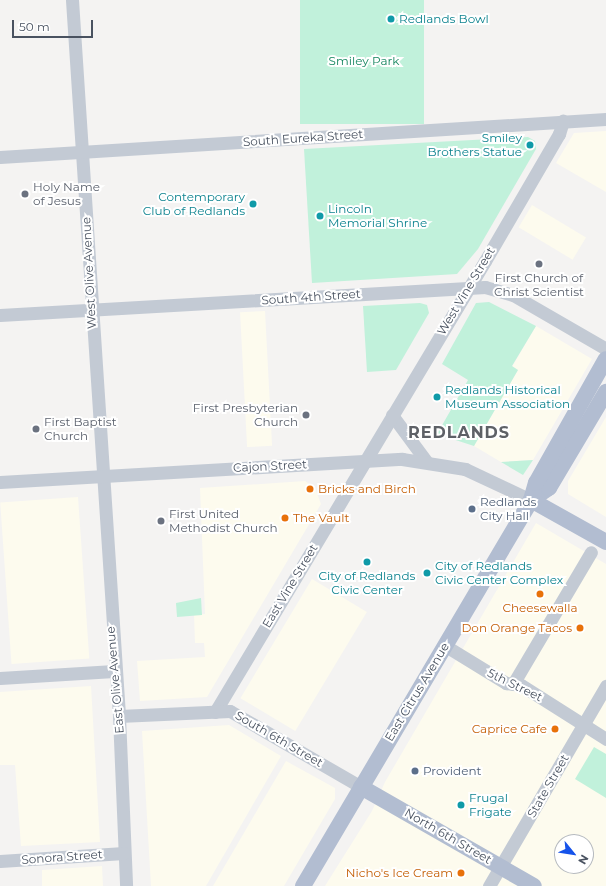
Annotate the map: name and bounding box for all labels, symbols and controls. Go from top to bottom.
scale bar [14,12,95,38]
place label: Redlands Bowl [399,12,489,26]
marker: Redlands Bowl [386,14,396,24]
text: 50 m [19,19,50,34]
park label: Smiley Park [329,54,399,68]
street label: South Eureka Street [242,127,364,149]
place label: Smiley Brothers Statue [427,131,522,159]
marker: Smiley Brothers Statue [525,140,535,150]
place label: Holy Name of Jesus [33,180,100,208]
marker: Holy Name of Jesus [20,189,30,199]
place label: Contemporary Club of Redlands [143,190,245,218]
marker: Contemporary Club of Redlands [248,199,258,209]
place label: Lincoln Memorial Shrine [328,202,427,230]
marker: Lincoln Memorial Shrine [315,211,325,221]
street label: West Olive Avenue [79,217,99,329]
street label: West Vine Street [434,244,498,338]
marker: First Church of Christ Scientist [534,259,544,269]
place label: First Church of Christ Scientist [494,271,584,299]
street label: South 4th Street [261,286,361,308]
place label: Redlands Historical Museum Association [445,383,570,411]
marker: Redlands Historical Museum Association [432,392,442,402]
place label: First Presbyterian Church [193,401,298,429]
marker: First Presbyterian Church [301,410,311,420]
place label: First Baptist Church [44,415,117,443]
district label: REDLANDS [408,423,510,443]
marker: First Baptist Church [31,424,41,434]
street label: Cajon Street [233,457,307,475]
place label: Bricks and Birch [318,482,416,496]
marker: Bricks and Birch [305,484,315,494]
place label: Redlands City Hall [480,495,536,523]
marker: Redlands City Hall [467,504,477,514]
place label: First United Methodist Church [169,507,278,535]
place label: The Vault [293,511,349,525]
marker: The Vault [280,513,290,523]
marker: First United Methodist Church [156,516,166,526]
street label: East Vine Street [259,542,321,630]
marker: City of Redlands Civic Center [362,557,372,567]
place label: City of Redlands Civic Center Complex [435,559,563,587]
marker: City of Redlands Civic Center Complex [422,568,432,578]
place label: City of Redlands Civic Center [319,569,415,597]
marker: Cheesewalla [535,589,545,599]
place label: Cheesewalla [502,601,578,615]
place label: Don Orange Tacos [461,621,572,635]
marker: Don Orange Tacos [575,623,585,633]
street label: East Olive Avenue [103,626,127,734]
street label: East Citrus Avenue [382,640,452,744]
street label: 5th Street [485,666,545,704]
street label: South 6th Street [233,708,325,770]
place label: Caprice Cafe [472,722,547,736]
marker: Caprice Cafe [550,724,560,734]
street label: State Street [524,752,572,820]
place label: Provident [423,764,481,778]
marker: Provident [410,766,420,776]
place label: Frugal Frigate [469,791,512,819]
marker: Frugal Frigate [456,800,466,810]
street label: North 6th Street [402,805,494,867]
north arrow [554,834,594,874]
street label: Sonora Street [21,847,103,867]
text: N [575,852,592,867]
place label: Nicho's Ice Cream [346,866,453,880]
marker: Nicho's Ice Cream [456,868,466,878]

